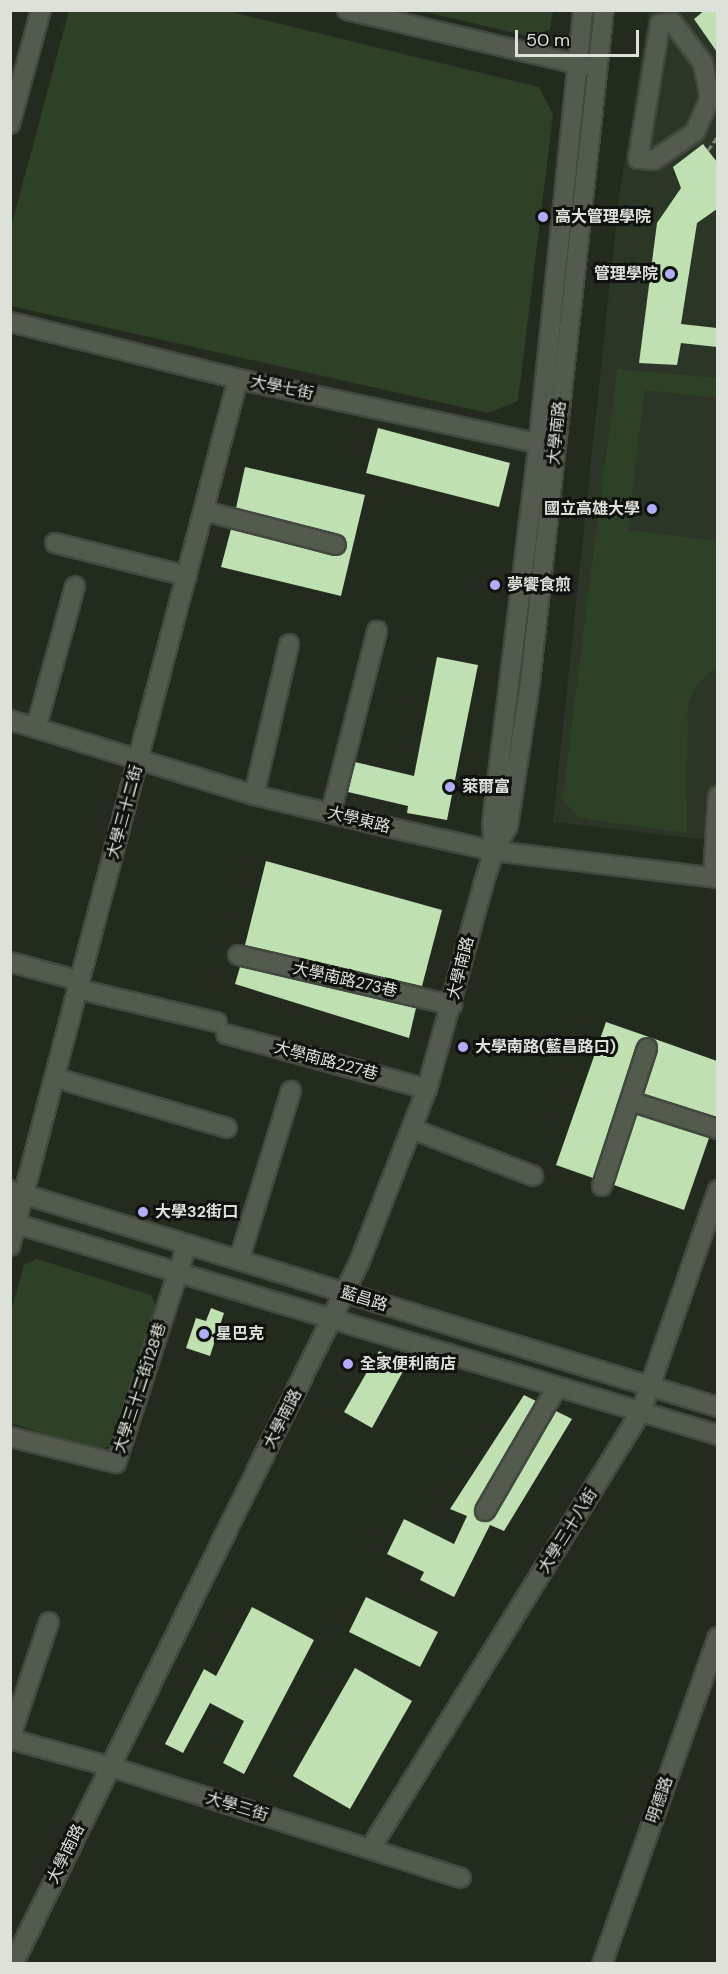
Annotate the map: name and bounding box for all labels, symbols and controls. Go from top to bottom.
scale bar [518,18,642,56]
text: 50 m [526,28,570,52]
place label: 高大管理學院 [555,207,651,227]
marker: 高大管理學院 [536,210,550,224]
place label: 管理學院 [594,264,658,284]
marker: 管理學院 [663,267,677,281]
street label: 大學七街 [249,372,315,404]
street label: 大學南路 [544,400,570,466]
place label: 國立高雄大學 [544,499,640,519]
marker: 國立高雄大學 [645,502,659,516]
place label: 夢饗食煎 [507,575,571,595]
marker: 夢饗食煎 [488,578,502,592]
street label: 大學三十二街 [103,763,147,861]
place label: 萊爾富 [462,777,510,797]
marker: 萊爾富 [443,780,457,794]
street label: 大學東路 [326,803,392,837]
street label: 大學南路 [444,935,478,1001]
street label: 大學南路273巷 [291,959,399,1001]
place label: 大學南路(藍昌路口) [475,1037,616,1057]
street label: 大學南路227巷 [272,1038,380,1084]
marker: 大學南路(藍昌路口) [456,1040,470,1054]
place label: 大學32街口 [155,1202,238,1222]
marker: 大學32街口 [136,1205,150,1219]
street label: 藍昌路 [338,1283,390,1315]
street label: 大學三十二街128巷 [110,1321,170,1455]
place label: 星巴克 [216,1324,264,1344]
marker: 星巴克 [197,1327,211,1341]
place label: 全家便利商店 [360,1354,456,1374]
marker: 全家便利商店 [341,1357,355,1371]
street label: 大學南路 [260,1386,306,1452]
street label: 大學三十八街 [534,1485,602,1577]
street label: 明德路 [643,1774,677,1826]
street label: 大學三街 [204,1788,270,1826]
street label: 大學南路 [43,1821,89,1887]

